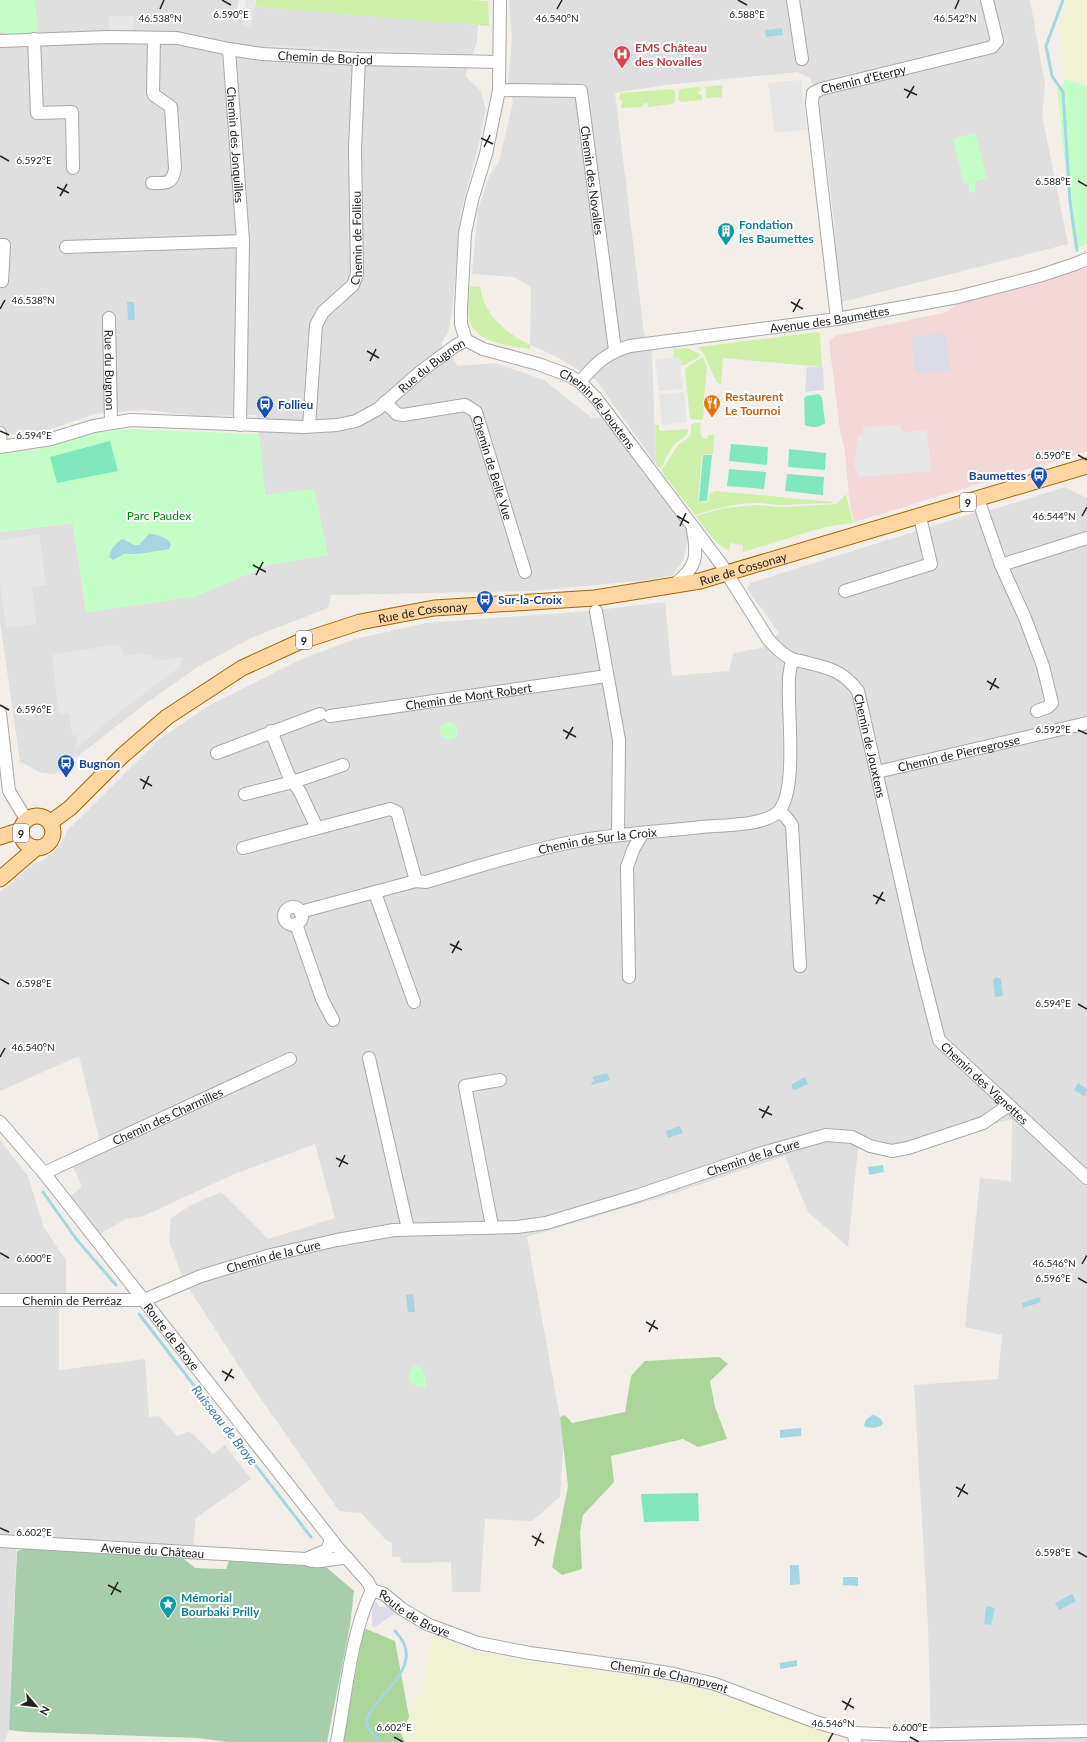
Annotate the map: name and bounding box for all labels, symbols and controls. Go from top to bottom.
text: 6.590°E [213,8,249,20]
text: 6.588°E [729,8,765,20]
text: 46.538°N [138,12,182,24]
text: 46.540°N [535,12,579,24]
text: 46.542°N [933,12,977,24]
place label: EMS Château des Novalles [635,40,707,69]
hospital icon: EMS Château des Novalles [612,44,632,69]
street label: Chemin de Borjod [277,47,373,67]
street label: Chemin d'Eterpy [819,61,908,96]
street label: Chemin des Jonquilles [224,86,248,203]
street label: Chemin des Novalles [578,125,607,236]
text: 6.592°E [16,154,52,166]
text: 6.588°E [1035,175,1071,187]
street label: Chemin de Follieu [346,191,365,287]
place label: Fondation les Baumettes [739,217,814,246]
building icon: Fondation les Baumettes [716,221,736,246]
text: 46.538°N [11,294,55,306]
street label: Avenue des Baumettes [769,302,890,335]
street label: Rue du Bugnon [102,329,118,410]
street label: Rue du Bugnon [395,335,467,396]
street label: Chemin de Jouxtens [558,365,639,452]
place label: Restaurent Le Tournoi [725,389,784,418]
restaurant icon: Restaurent Le Tournoi [702,393,722,418]
bus stop icon: Follieu [255,394,275,419]
place label: Follieu [278,397,314,412]
street label: Chemin de Belle Vue [470,413,516,522]
text: 6.594°E [16,429,52,441]
text: 6.590°E [1035,449,1071,461]
bus stop icon: Baumettes [1029,465,1049,490]
place label: Baumettes [969,468,1026,483]
road number: 9 [960,493,976,511]
park label: Parc Paudex [127,508,191,523]
text: 46.544°N [1032,510,1076,522]
street label: Rue de Cossonay [698,548,789,588]
bus stop icon: Sur-la-Croix [475,589,495,614]
place label: Sur-la-Croix [498,592,563,607]
street label: Rue de Cossonay [377,598,469,626]
road number: 9 [296,631,312,649]
street label: Chemin de Mont Robert [404,679,533,713]
street label: Chemin de Jouxtens [851,692,889,799]
text: 6.596°E [16,703,52,715]
text: 6.592°E [1035,723,1071,735]
street label: Chemin de Pierregrosse [896,731,1021,774]
bus stop icon: Bugnon [56,753,76,778]
place label: Bugnon [79,756,121,771]
road number: 9 [13,824,29,842]
street label: Chemin de Sur la Croix [537,824,657,857]
text: 6.598°E [16,977,52,989]
text: 6.594°E [1035,997,1071,1009]
street label: Chemin des Vignettes [938,1038,1032,1127]
text: 46.540°N [11,1041,55,1053]
street label: Chemin des Charmilles [110,1084,225,1148]
street label: Chemin de la Cure [704,1135,801,1179]
street label: Chemin de la Cure [224,1237,322,1275]
text: 6.600°E [16,1252,52,1264]
text: 46.546°N [1032,1257,1076,1269]
text: 6.596°E [1035,1272,1071,1284]
street label: Chemin de Perréaz [22,1293,122,1308]
street label: Route de Broye [141,1300,203,1373]
water label: Ruisseau de Broye [189,1382,261,1468]
text: 6.602°E [16,1526,52,1538]
street label: Avenue du Château [101,1539,205,1561]
text: 6.598°E [1035,1546,1071,1558]
street label: Route de Broye [377,1585,452,1639]
place label: Mémorial Bourbaki Prilly [181,1590,260,1619]
place icon: Mémorial Bourbaki Prilly [158,1594,178,1619]
street label: Chemin de Champvent [609,1657,731,1696]
north arrow [16,1686,56,1726]
text: N [38,1704,53,1718]
text: 46.546°N [811,1717,855,1729]
text: 6.602°E [376,1721,412,1733]
text: 6.600°E [892,1721,928,1733]

